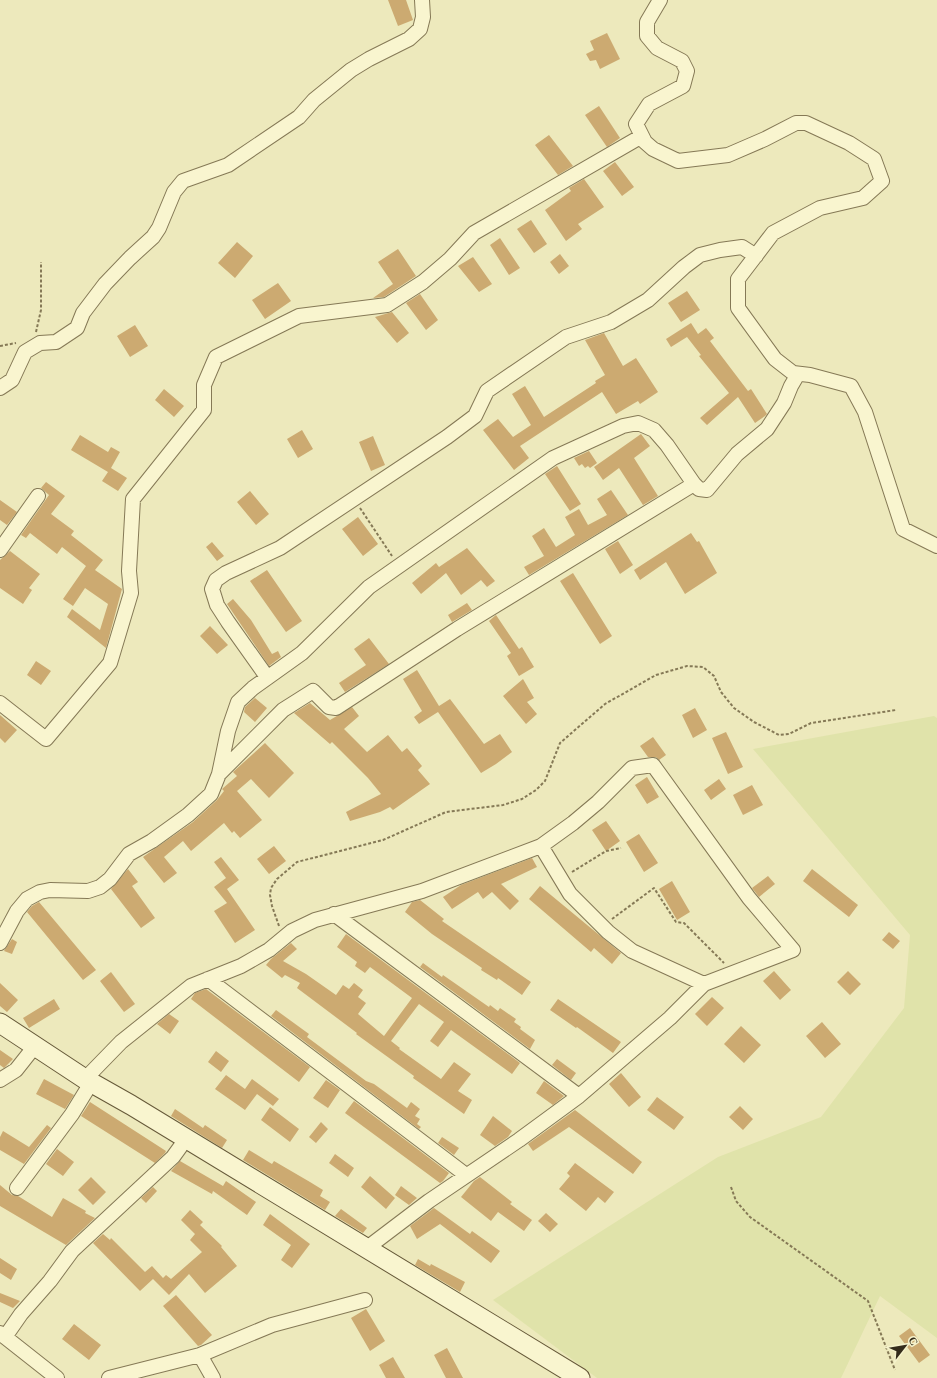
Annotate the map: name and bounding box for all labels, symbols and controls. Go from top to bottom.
north arrow [885,1326,925,1366]
text: С [906,1334,921,1347]

